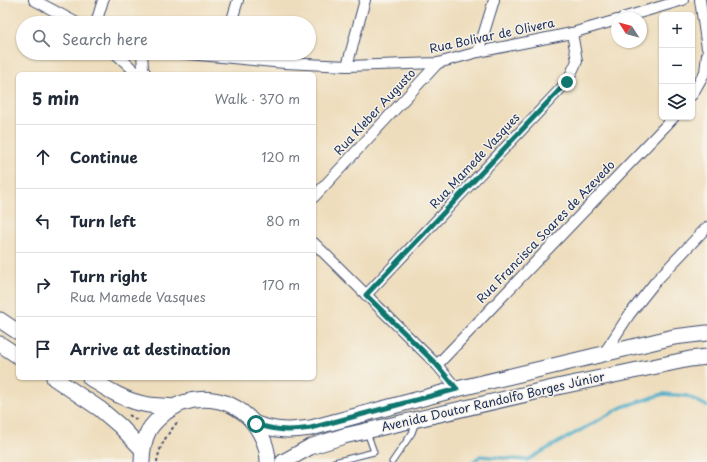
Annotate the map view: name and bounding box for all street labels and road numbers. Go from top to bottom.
street label: Rua Bolivar de Olivera [428,13,557,57]
street label: Rua Kleber Augusto [329,64,419,159]
street label: Rua Mamede Vasques [425,108,524,212]
street label: Rua Francisca Soares de Azevedo [472,156,619,307]
street label: Avenida Doutor Randolfo Borges Júnior [379,366,607,436]

